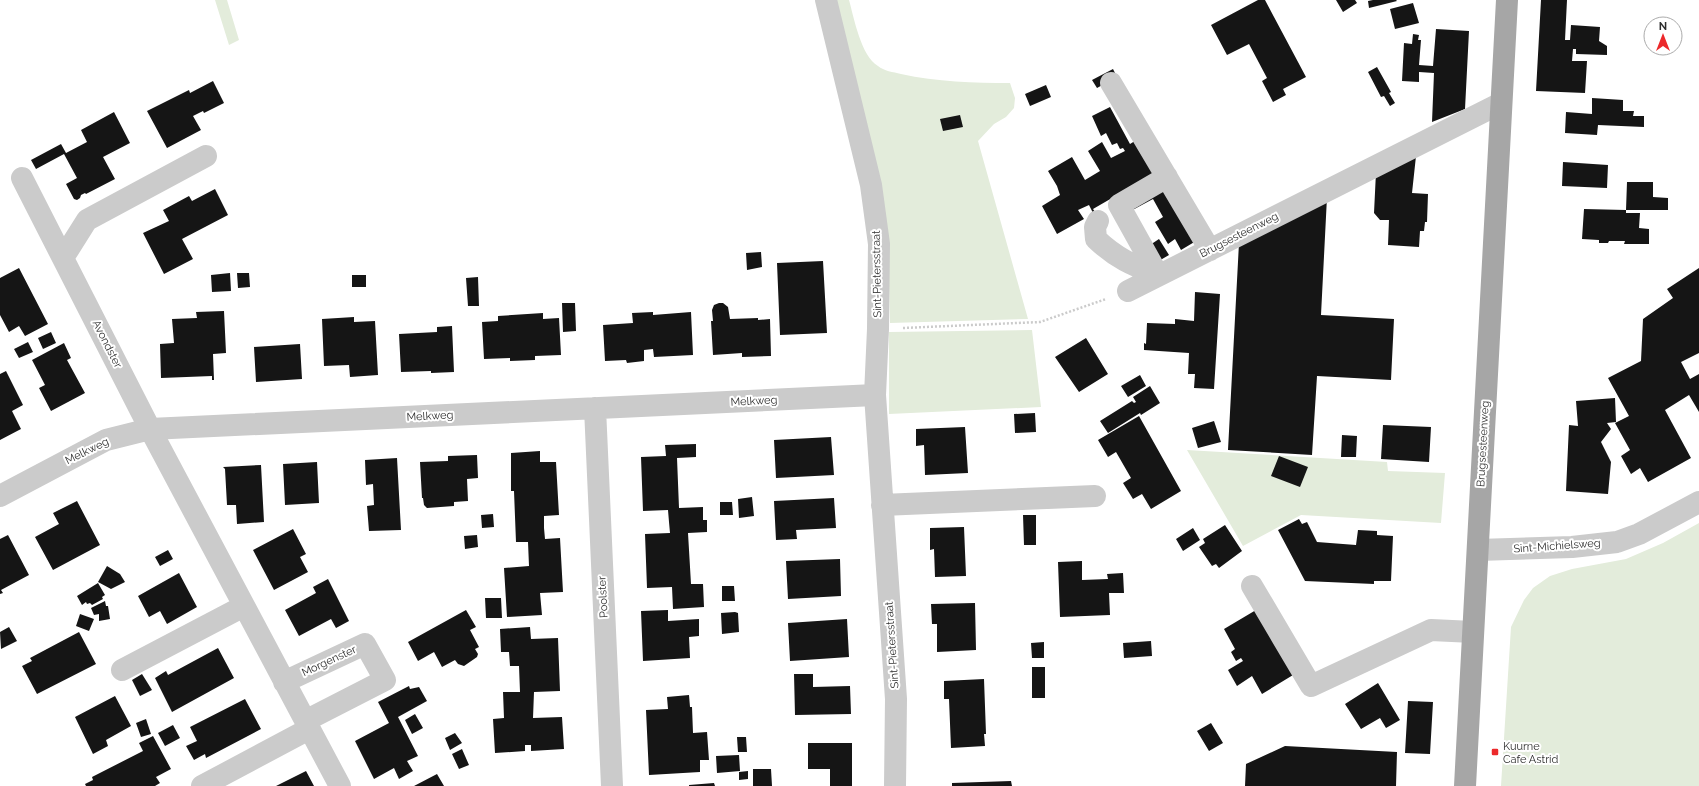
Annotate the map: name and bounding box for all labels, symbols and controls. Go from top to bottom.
north arrow [1643,16,1683,56]
text: N [1659,20,1667,33]
street label: Brugsesteenweg [1198,210,1280,260]
street label: Sint-Pietersstraat [870,230,884,318]
street label: Avondster [89,318,125,370]
street label: Melkweg [730,393,778,409]
street label: Brugsesteenweg [1474,401,1492,487]
street label: Melkweg [406,408,454,424]
street label: Melkweg [63,435,111,467]
street label: Sint-Michielsweg [1513,536,1601,556]
street label: Poolster [595,576,611,618]
street label: Sint-Pietersstraat [882,601,902,689]
street label: Morgenster [300,643,358,679]
place label: Kuurne Cafe Astrid [1503,740,1558,766]
marker: Kuurne Cafe Astrid [1490,747,1500,757]

